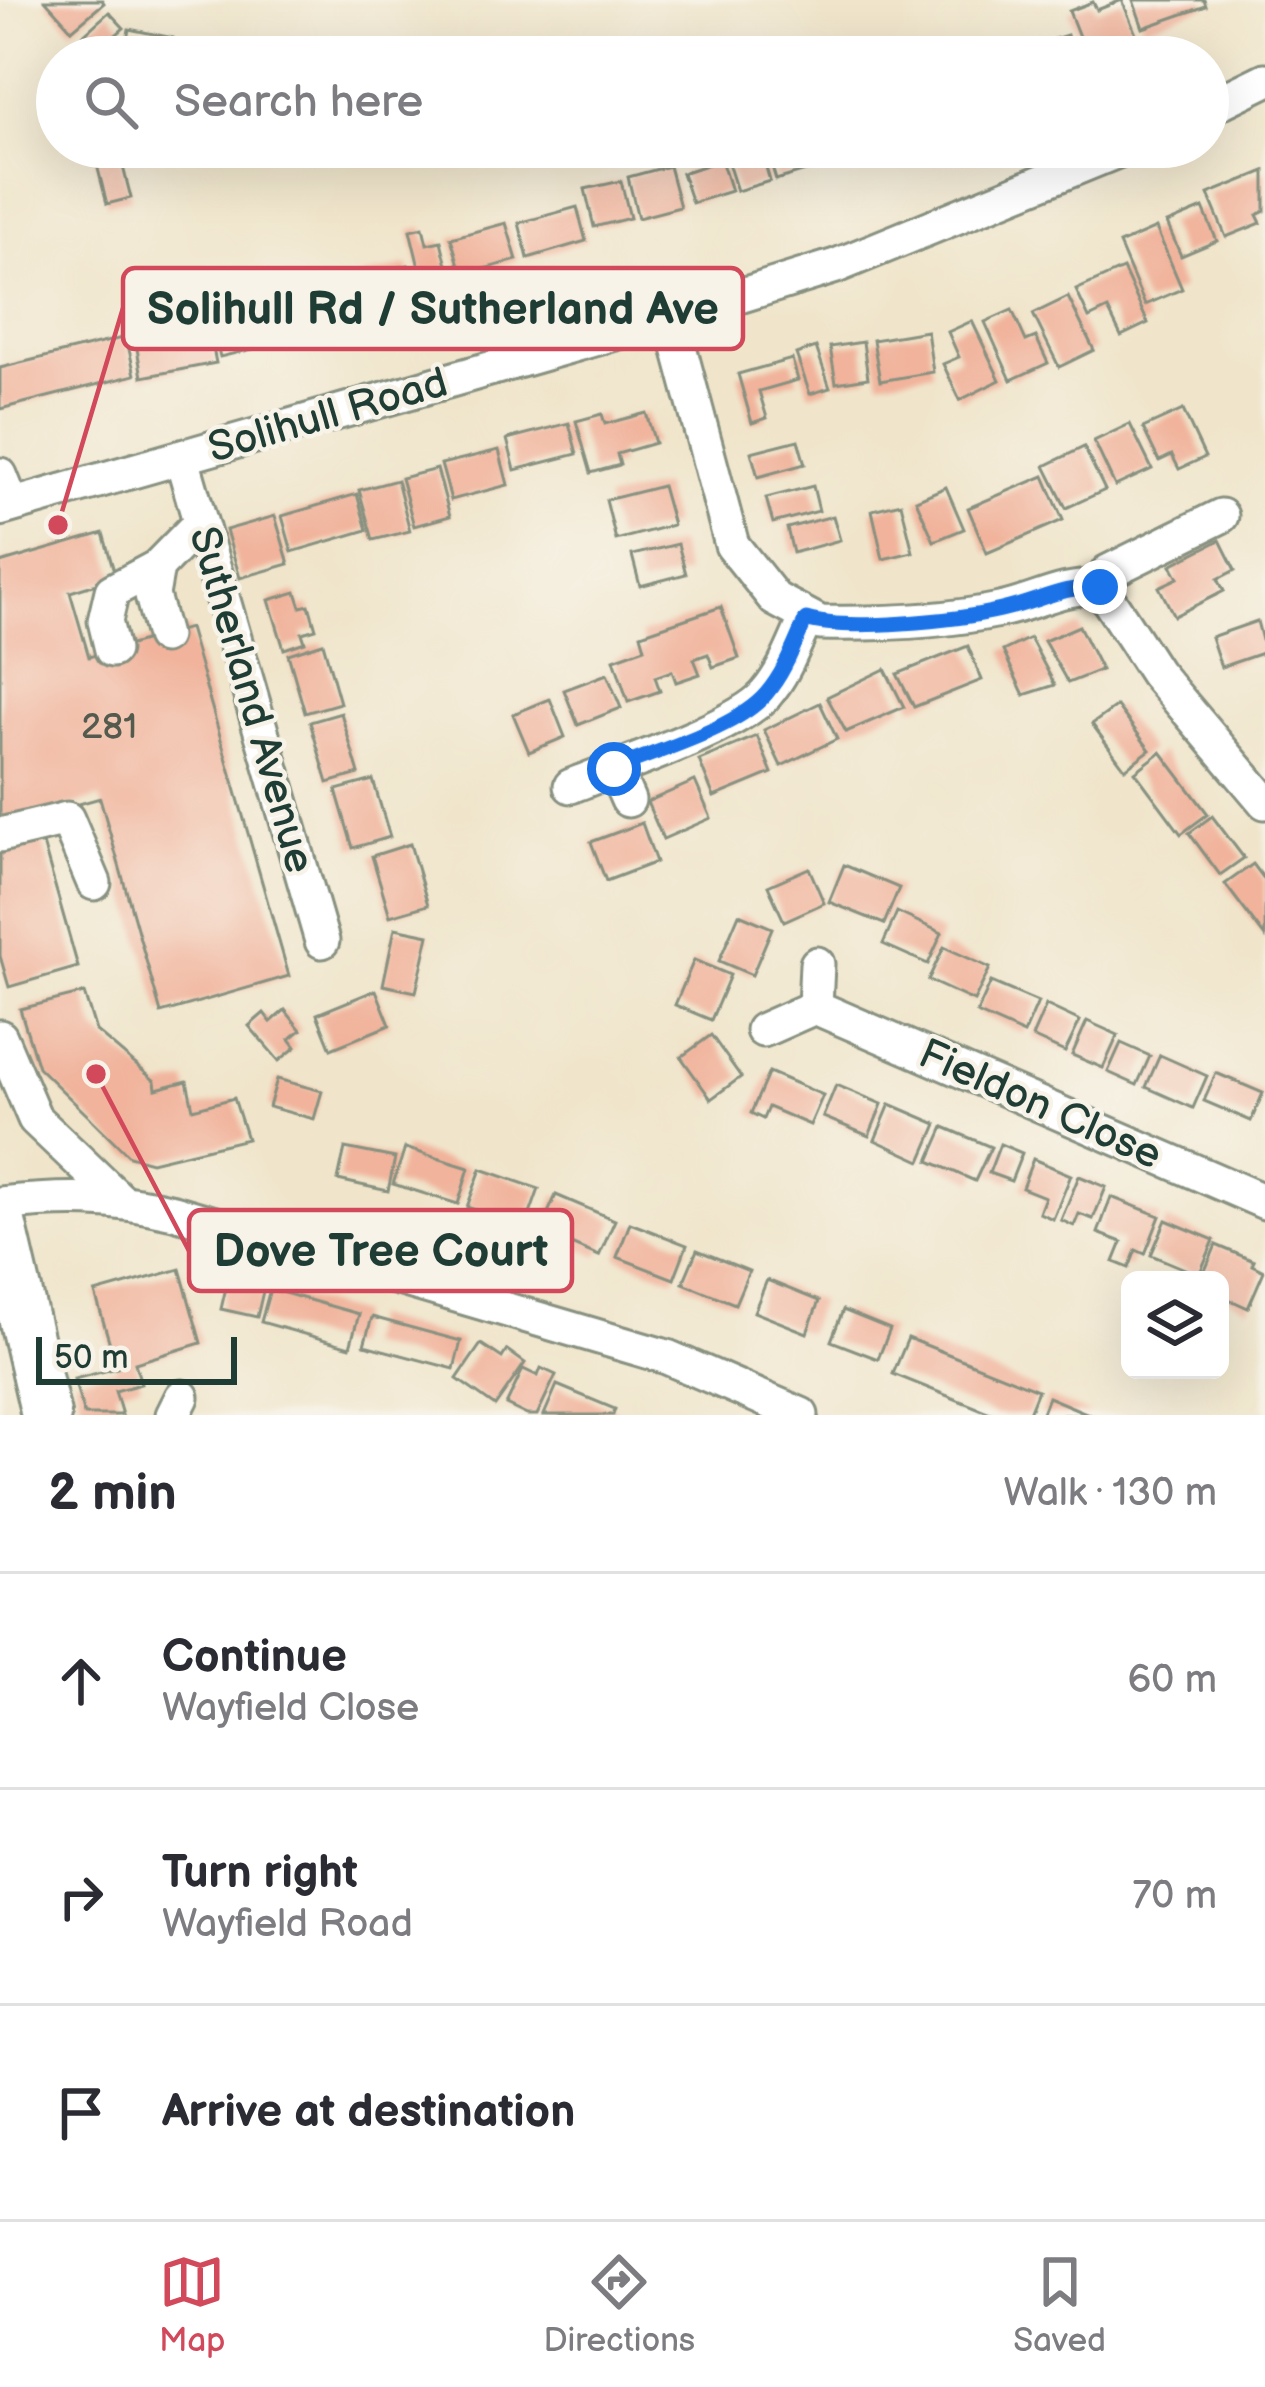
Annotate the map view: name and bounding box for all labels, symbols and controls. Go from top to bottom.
search box [36,36,1229,168]
icon: search [78,69,144,135]
text: Search here [174,75,423,130]
callout: Solihull Rd / Sutherland Ave [123,268,743,349]
text: Solihull Rd / Sutherland Ave [147,283,719,338]
street label: Solihull Road [202,358,454,474]
street label: Sutherland Avenue [177,521,325,879]
route end [1073,560,1127,614]
house number: 281 [81,706,137,749]
route start [587,742,641,796]
street label: Fieldon Close [911,1029,1169,1181]
callout: Dove Tree Court [189,1210,572,1291]
text: Dove Tree Court [214,1225,548,1280]
map controls [1121,1271,1229,1379]
button: layers [1121,1271,1229,1379]
scale bar [36,1331,237,1384]
text: 50 m [54,1338,129,1378]
text: 2 min [48,1463,177,1524]
text: Walk · 130 m [1004,1470,1217,1517]
text: Continue [162,1630,347,1685]
icon: ahead [48,1648,114,1714]
text: 60 m [1127,1657,1217,1704]
text: Wayfield Close [162,1685,419,1732]
text: Turn right [162,1846,358,1901]
icon: right [48,1864,114,1930]
text: 70 m [1132,1873,1217,1920]
text: Wayfield Road [162,1901,413,1948]
icon: arrive [48,2080,114,2146]
text: Arrive at destination [162,2085,575,2140]
tab: Map [159,2249,225,2361]
tab: Directions [544,2249,695,2361]
tab: Saved [1013,2249,1106,2361]

